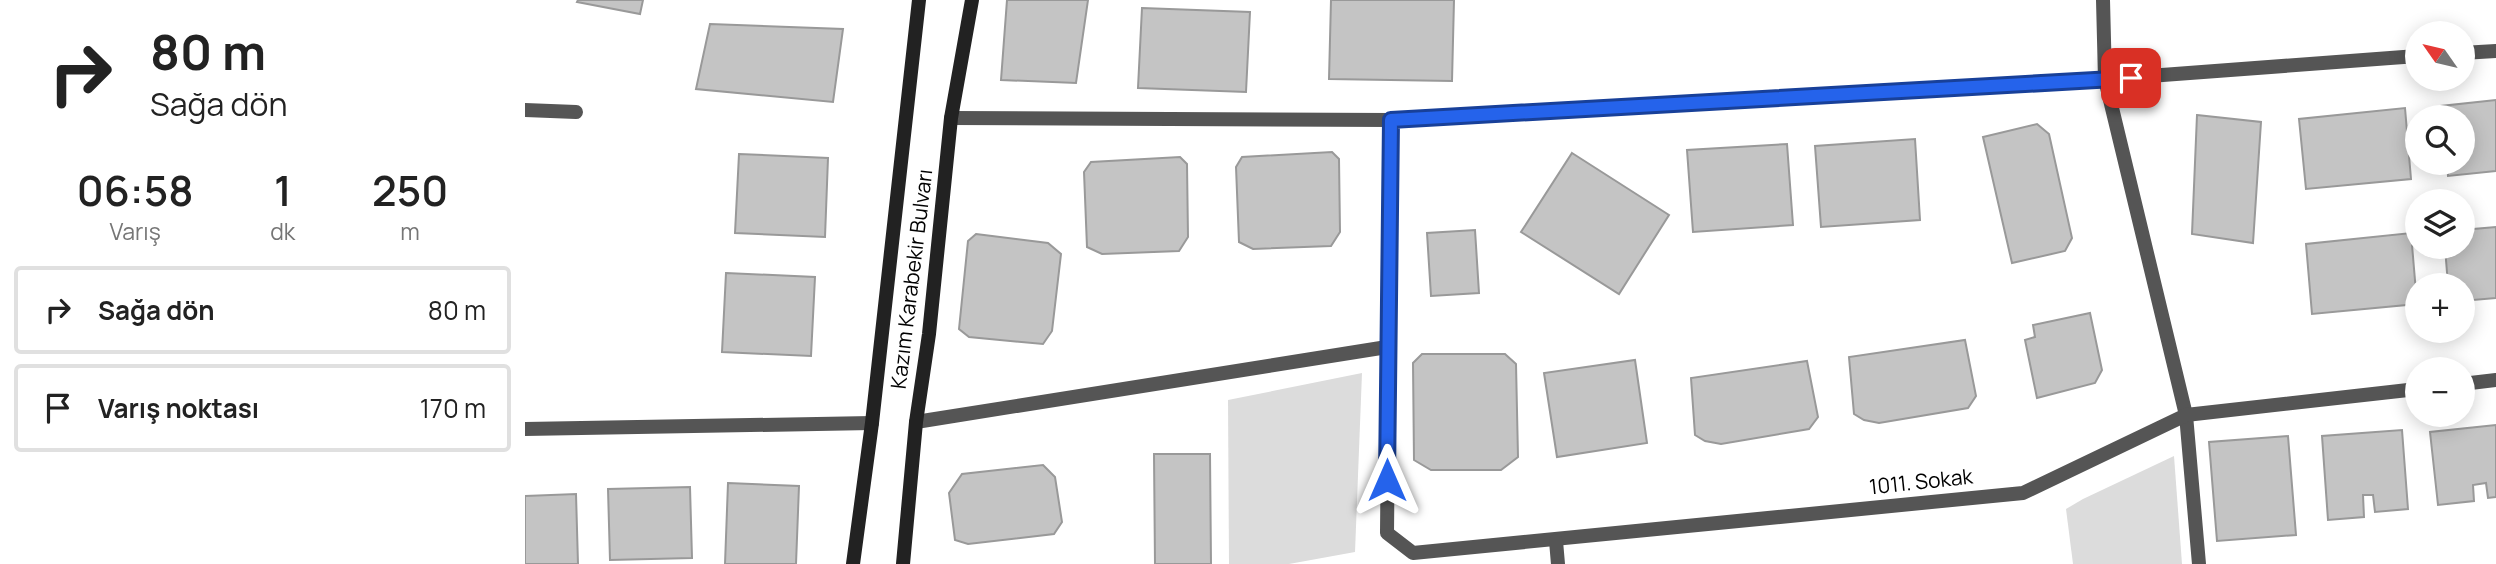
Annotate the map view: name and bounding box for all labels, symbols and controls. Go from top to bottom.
text: 80 m [150,18,266,85]
north arrow [2405,21,2475,91]
map controls [2405,21,2475,427]
icon: right [35,28,126,119]
pin [2101,48,2161,108]
icon: arrive [2112,59,2150,97]
text: Sağa dön [150,82,288,126]
button: search [2405,105,2475,175]
text: 06:58 [77,161,193,219]
text: 1 [274,161,292,219]
text: 250 [372,161,448,219]
street label: Kazım Karabekir Bulvarı [884,167,938,390]
button: layers [2405,189,2475,259]
text: Varış [109,215,161,247]
text: dk [270,215,295,247]
text: m [400,215,420,247]
button: + [2405,273,2475,343]
icon: right [39,291,77,329]
text: Sağa dön [98,292,215,328]
text: 80 m [428,292,486,328]
button: − [2405,357,2475,427]
icon: arrive [39,389,77,427]
text: Varış noktası [98,390,259,426]
text: 170 m [420,390,486,426]
position arrow [1350,443,1424,517]
street label: 1011. Sokak [1868,462,1975,500]

